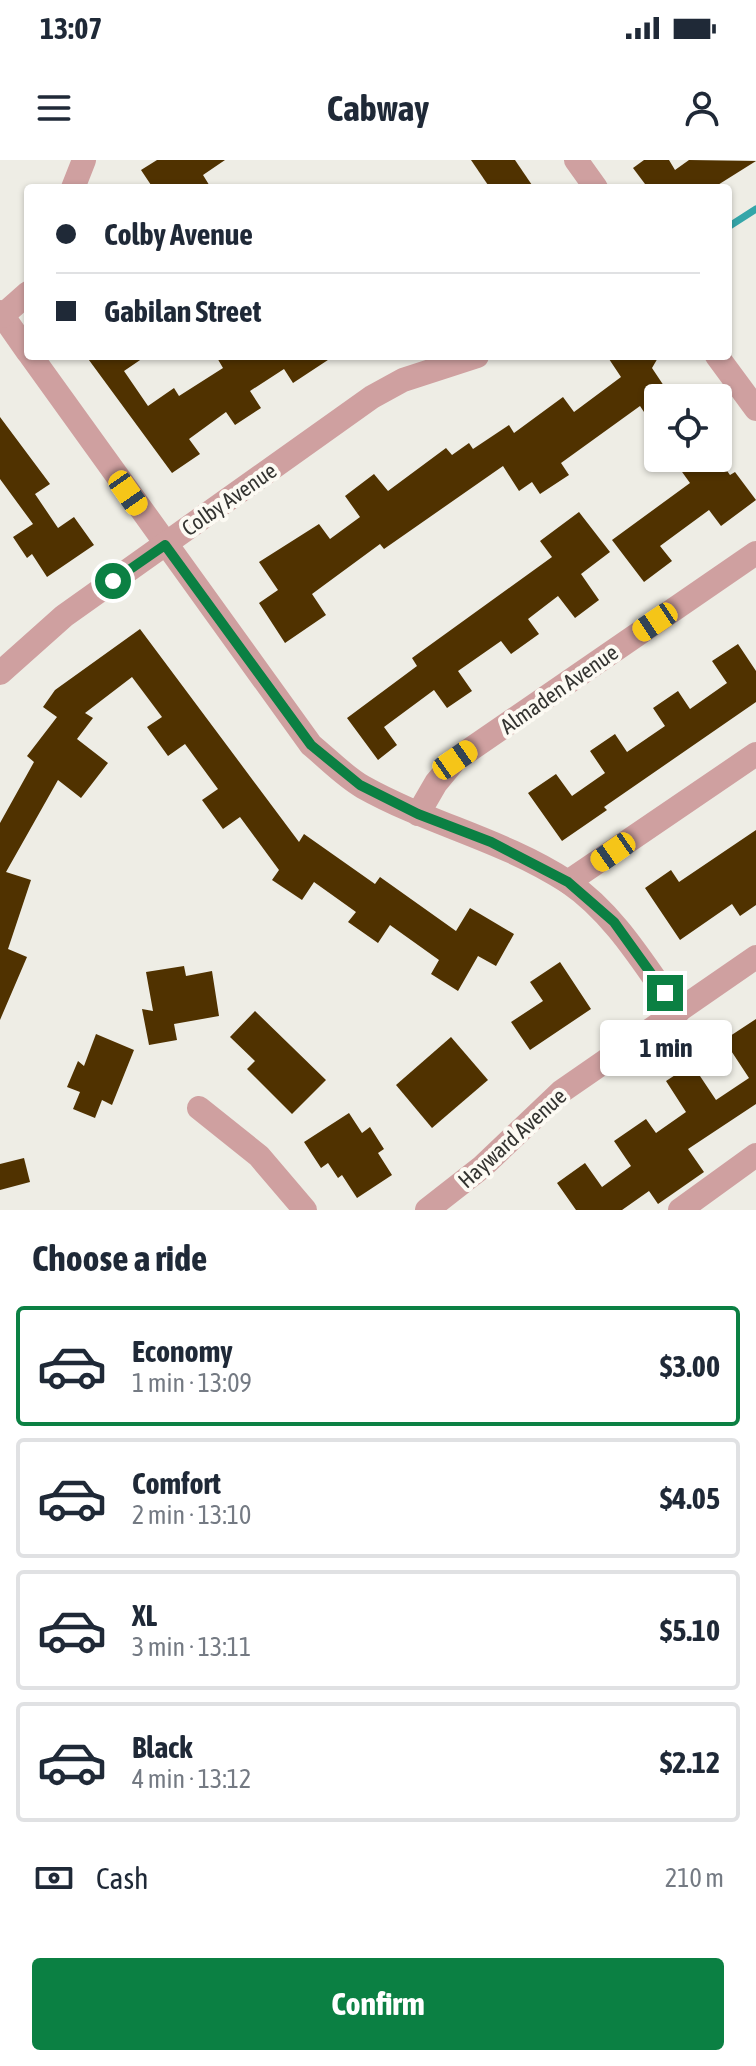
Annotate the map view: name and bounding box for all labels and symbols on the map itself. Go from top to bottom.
street label: Colby Avenue [177,457,281,541]
car [104,466,152,520]
route start [95,563,131,599]
car [628,599,682,645]
street label: Almaden Avenue [495,639,623,739]
car [428,736,482,784]
car [586,828,640,876]
route end [647,975,683,1011]
callout: 1 min [599,1021,731,1077]
street label: Hayward Avenue [453,1083,571,1193]

